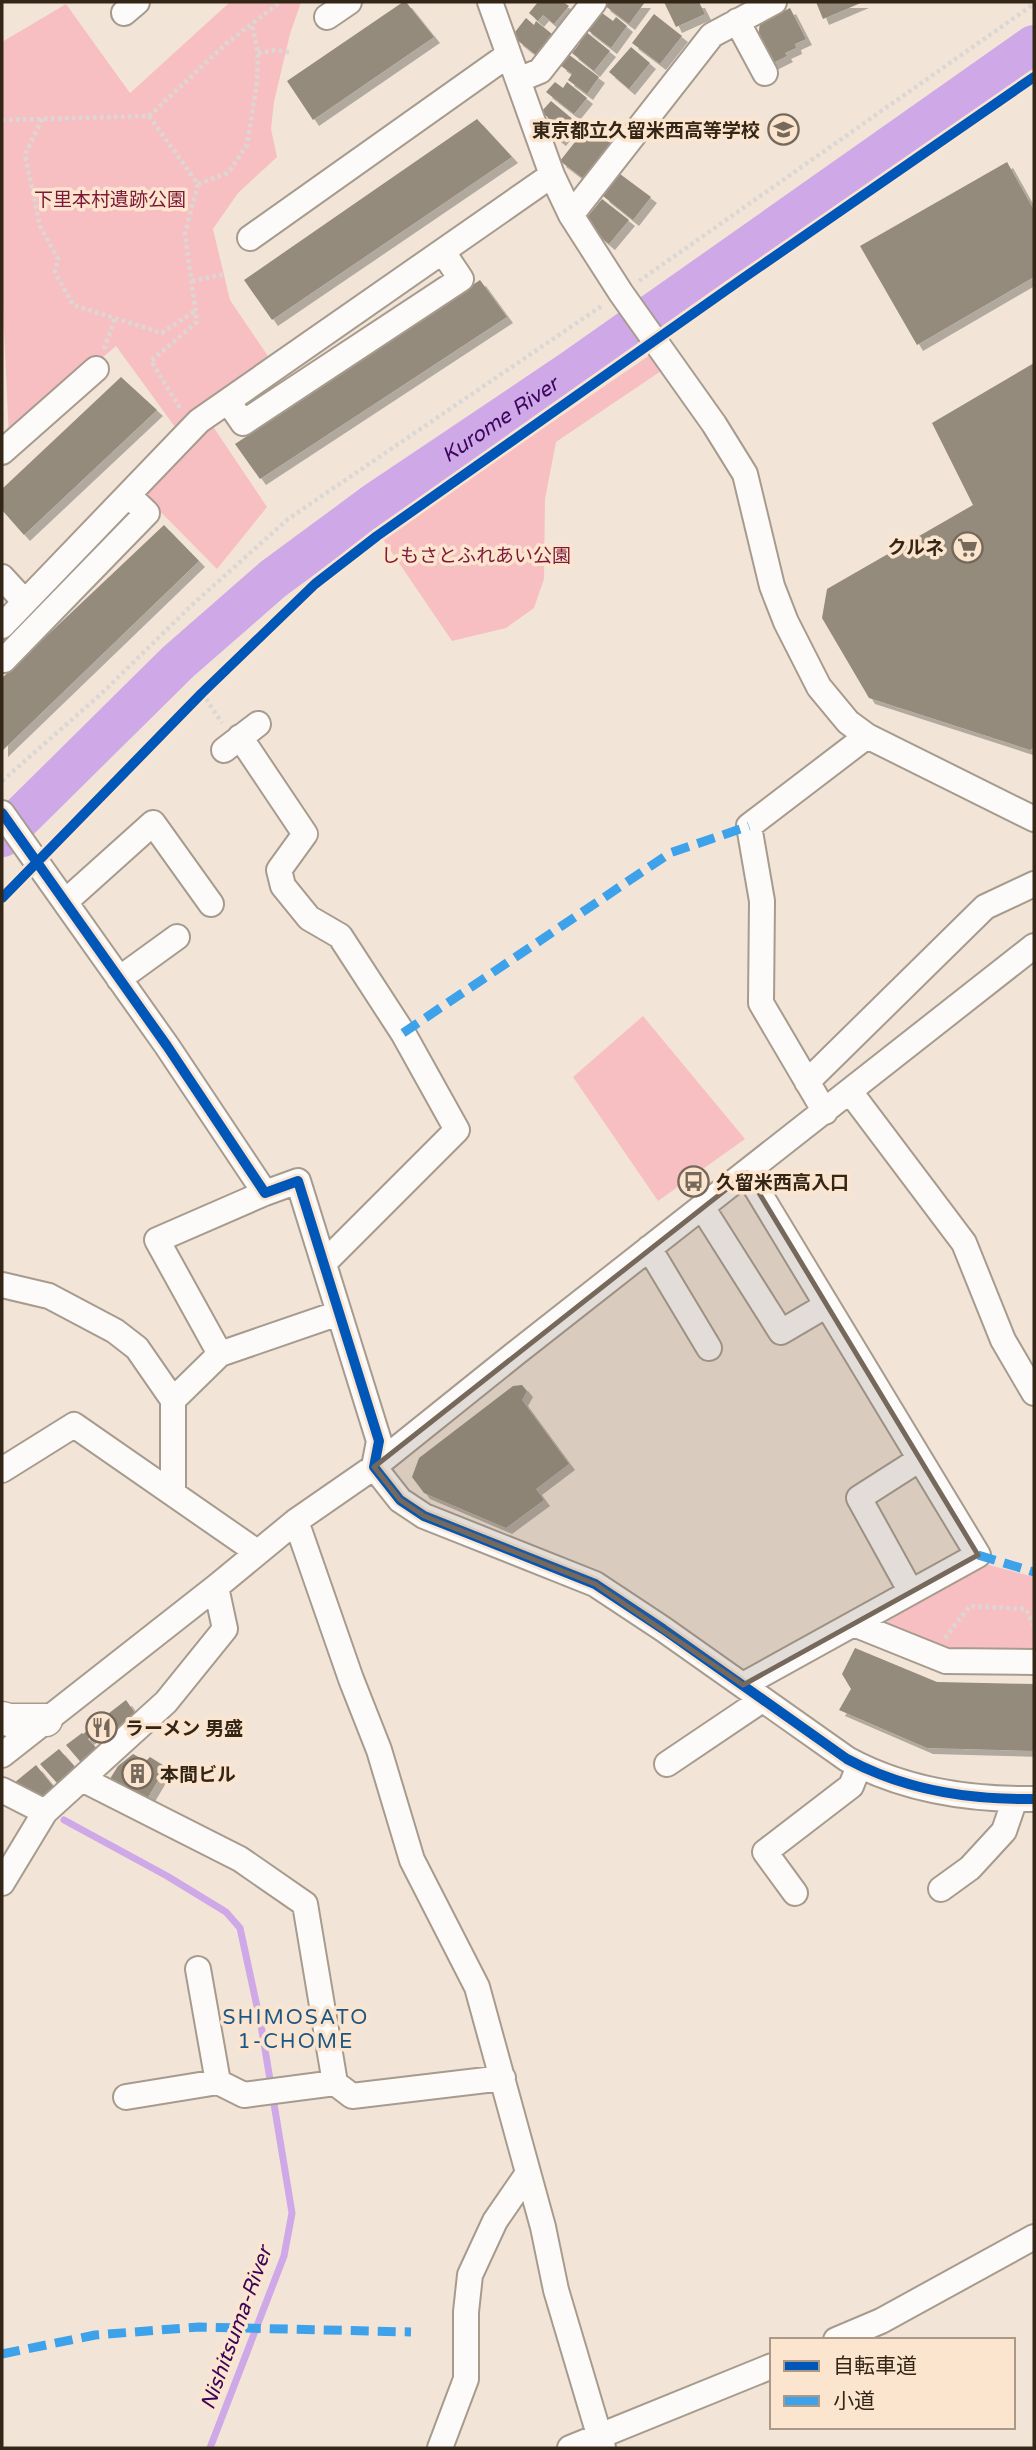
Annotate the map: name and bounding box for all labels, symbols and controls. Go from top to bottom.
school or university icon: 東京都立久留米西高等学校 [766,113,800,147]
place label: 東京都立久留米西高等学校 [532,120,760,142]
park label: 下里本村遺跡公園 [34,189,186,211]
water label: Kurome River [437,370,566,468]
supermarket icon: クルネ [950,530,984,564]
place label: クルネ [888,537,944,559]
park label: しもさとふれあい公園 [381,545,571,567]
bus stop icon: 久留米西高入口 [676,1165,710,1199]
place label: 久留米西高入口 [716,1172,849,1194]
restaurant icon: ラーメン 男盛 [85,1711,119,1745]
place label: ラーメン 男盛 [125,1718,243,1740]
building icon: 本間ビル [120,1757,154,1791]
place label: 本間ビル [160,1764,236,1786]
district label: SHIMOSATO 1-CHOME [223,2005,369,2054]
water label: Nishitsuma-River [195,2240,279,2413]
legend [770,2338,1015,2429]
text: 自転車道 [833,2354,917,2379]
text: 小道 [833,2389,875,2414]

